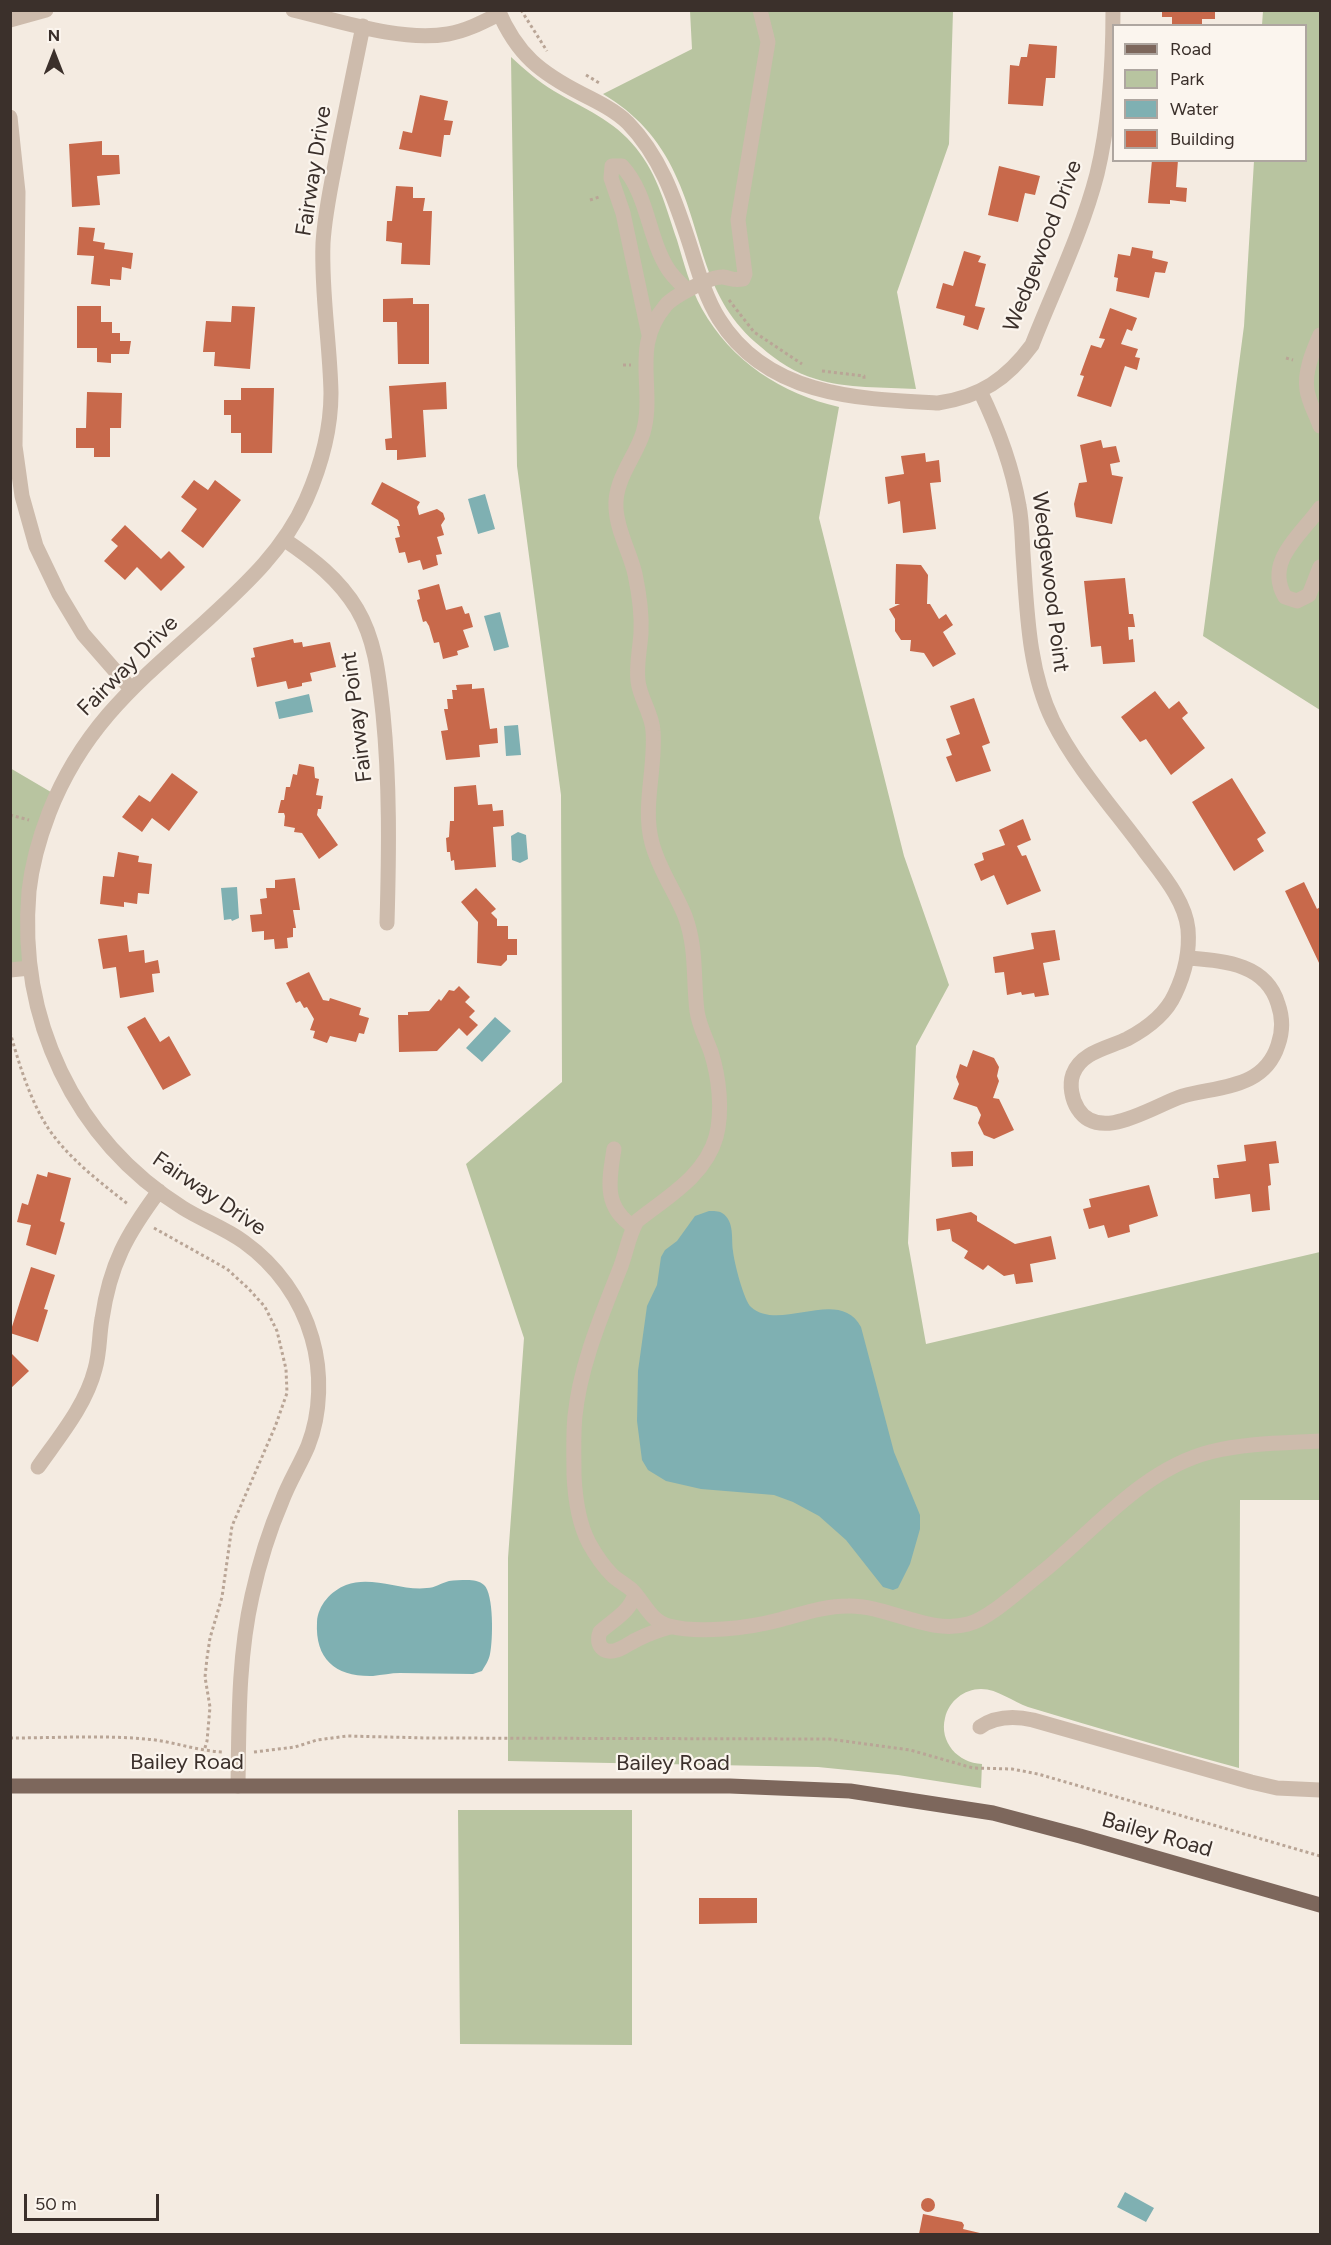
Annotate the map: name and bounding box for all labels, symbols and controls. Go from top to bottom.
north arrow [24,24,84,84]
legend [1112,24,1307,162]
text: N [48,26,60,45]
text: Road [1170,38,1211,60]
text: Park [1170,68,1204,90]
text: Water [1170,98,1218,120]
street label: Fairway Drive [291,104,337,238]
text: Building [1170,128,1235,150]
street label: Wedgewood Drive [998,157,1088,335]
street label: Wedgewood Point [1026,490,1074,674]
street label: Fairway Drive [72,610,184,722]
street label: Fairway Point [336,650,378,784]
street label: Fairway Drive [147,1146,271,1242]
street label: Bailey Road [130,1750,244,1776]
street label: Bailey Road [616,1751,730,1777]
street label: Bailey Road [1099,1807,1215,1863]
scale bar [27,2182,162,2220]
text: 50 m [35,2193,77,2215]

